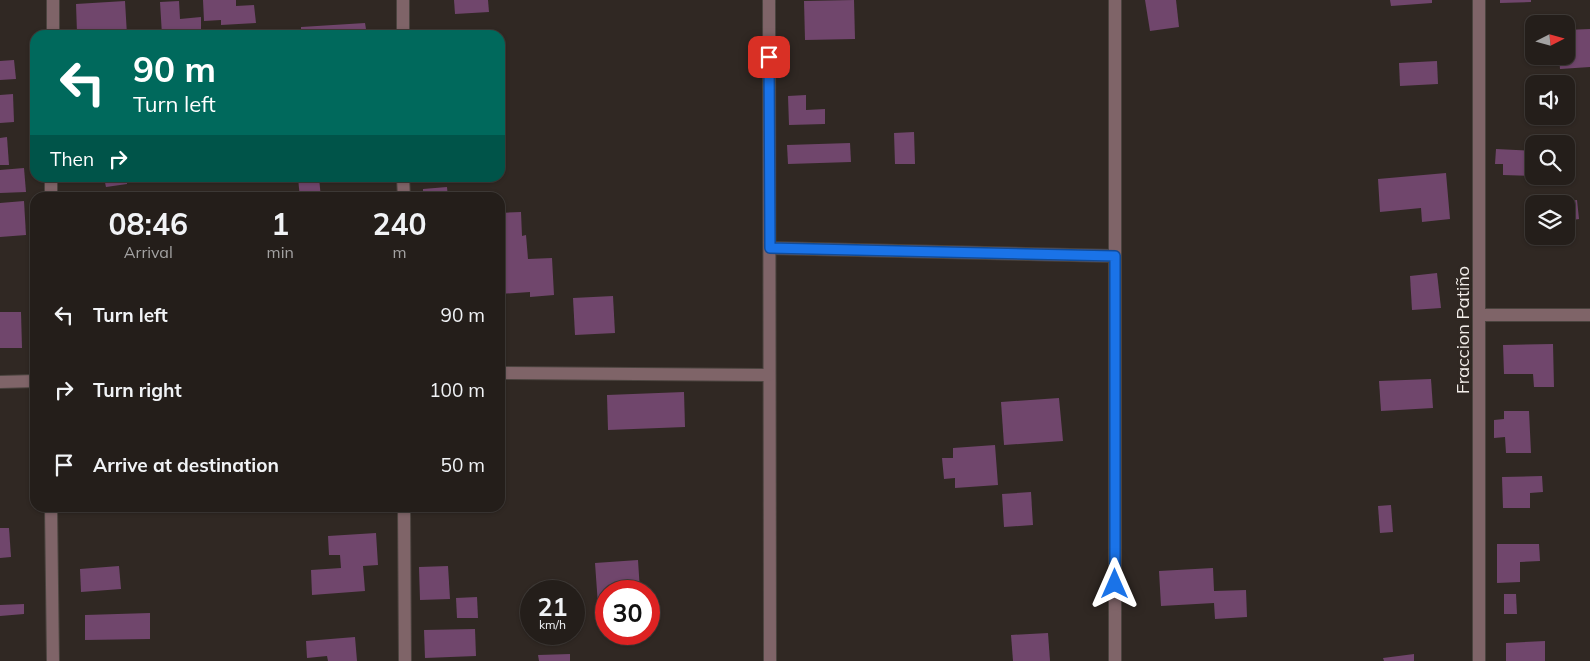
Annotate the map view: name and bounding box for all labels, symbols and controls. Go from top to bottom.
north arrow [1525,15,1575,65]
map controls [1525,15,1575,245]
pin [748,36,790,78]
icon: arrive [755,43,783,71]
text: 90 m [133,47,216,91]
icon: left [50,50,115,115]
button: sound [1525,75,1575,125]
text: Turn left [133,90,216,118]
button: search [1525,135,1575,185]
icon: right [104,145,132,173]
text: Then [50,147,94,171]
button: layers [1525,195,1575,245]
text: 08:46 [109,205,188,243]
text: 1 [271,205,289,243]
text: 240 [372,205,426,243]
text: Arrival [124,242,173,262]
text: min [267,242,294,262]
text: m [392,242,406,262]
street label: Fraccion Patiño [1451,266,1474,394]
icon: left [50,301,78,329]
text: Turn left [93,303,168,327]
text: 90 m [441,303,485,327]
icon: right [50,376,78,404]
text: Turn right [93,378,182,402]
text: 100 m [429,378,485,402]
icon: arrive [50,451,78,479]
text: Arrive at destination [93,453,279,477]
text: 50 m [441,453,485,477]
position arrow [1088,557,1140,609]
speed limit sign: 30 [595,580,660,645]
text: 21 [537,591,568,622]
text: km/h [539,617,566,632]

